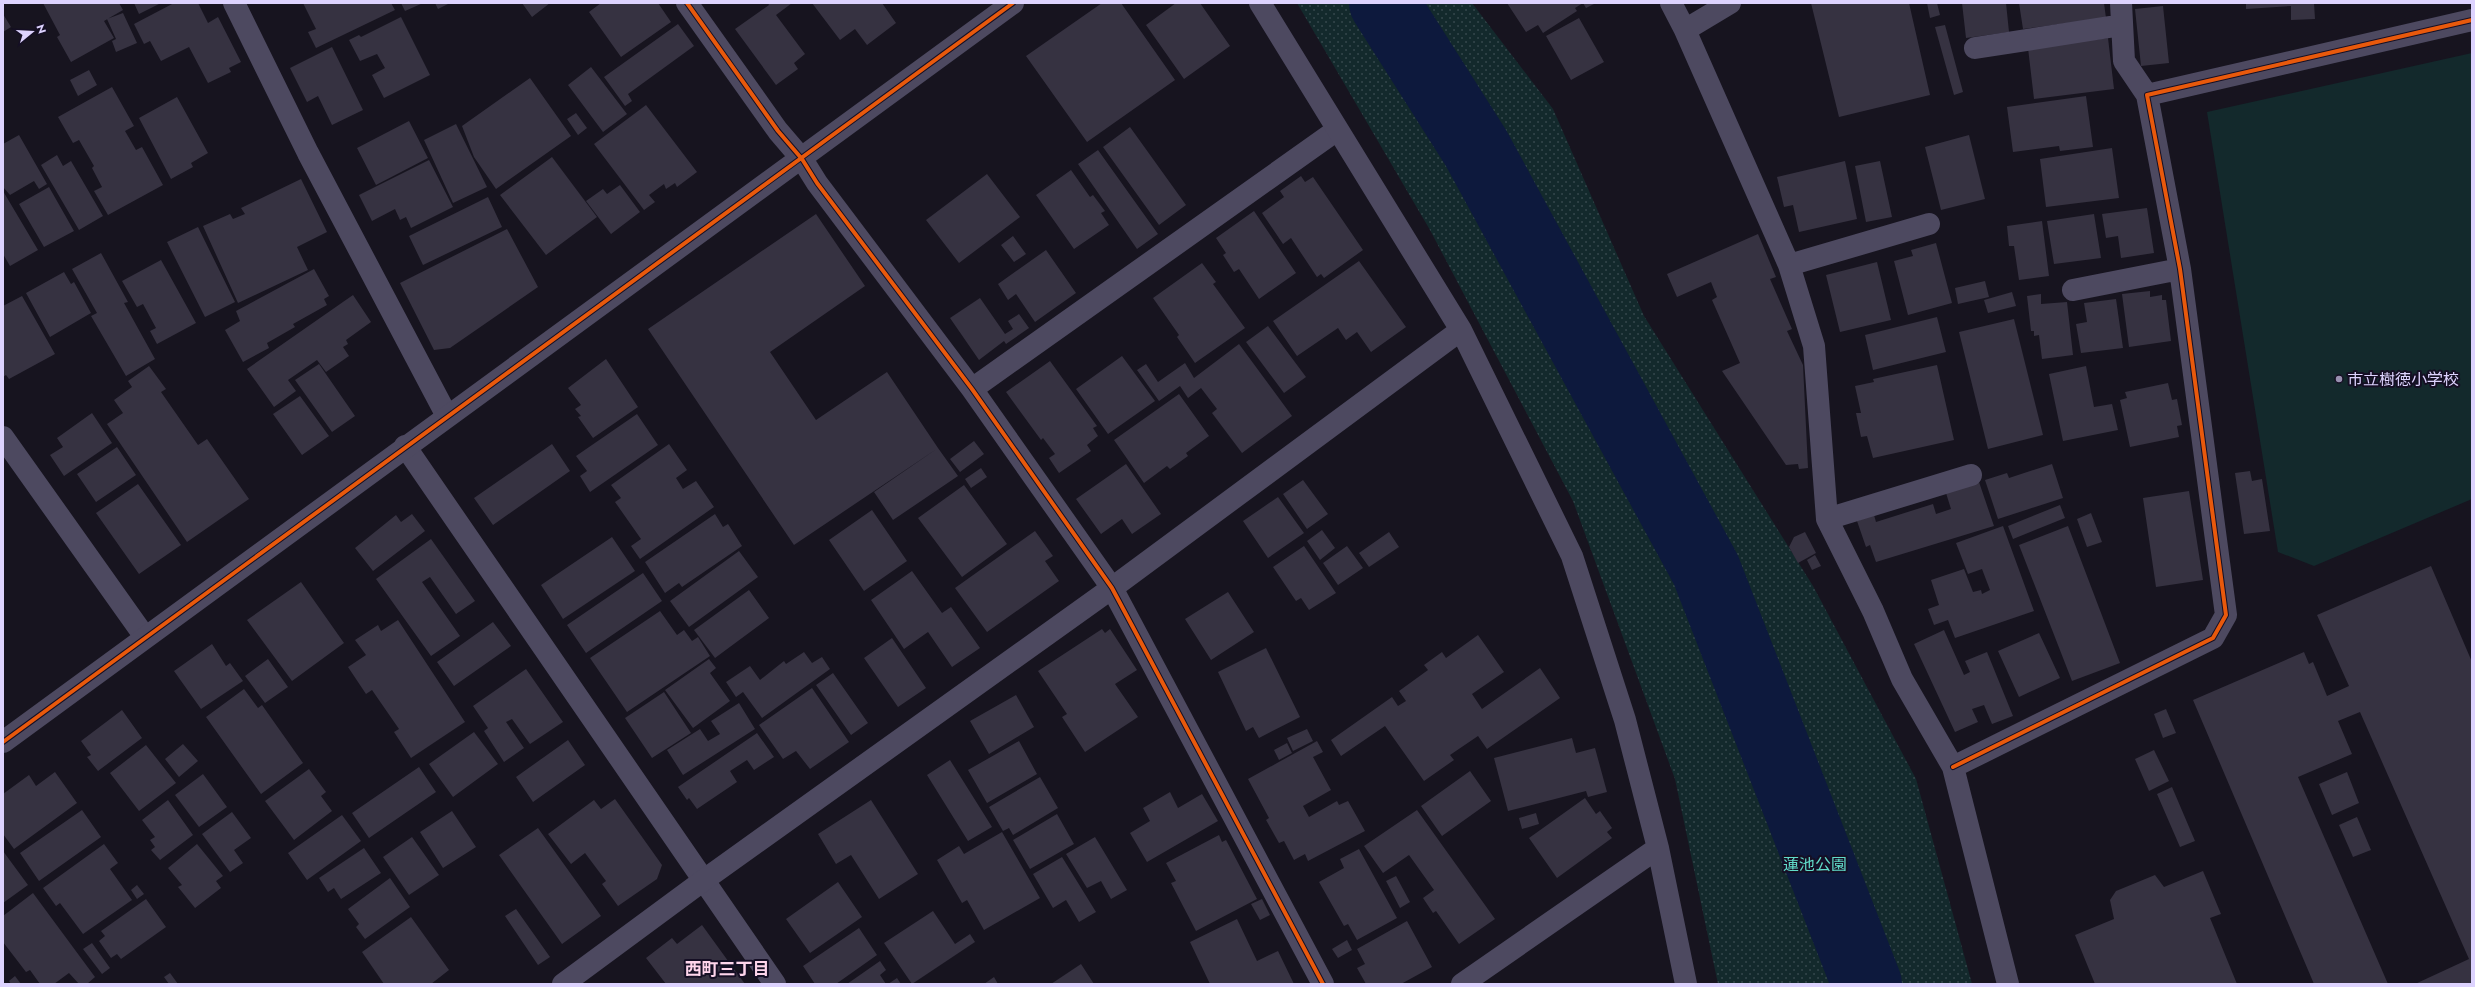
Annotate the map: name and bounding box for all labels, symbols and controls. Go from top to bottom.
north arrow [12,12,52,52]
text: N [33,22,50,36]
place label: 市立樹徳小学校 [2347,368,2459,391]
marker: 市立樹徳小学校 [2334,374,2344,384]
park label: 蓮池公園 [1783,853,1847,876]
district label: 西町三丁目 [685,957,770,981]

